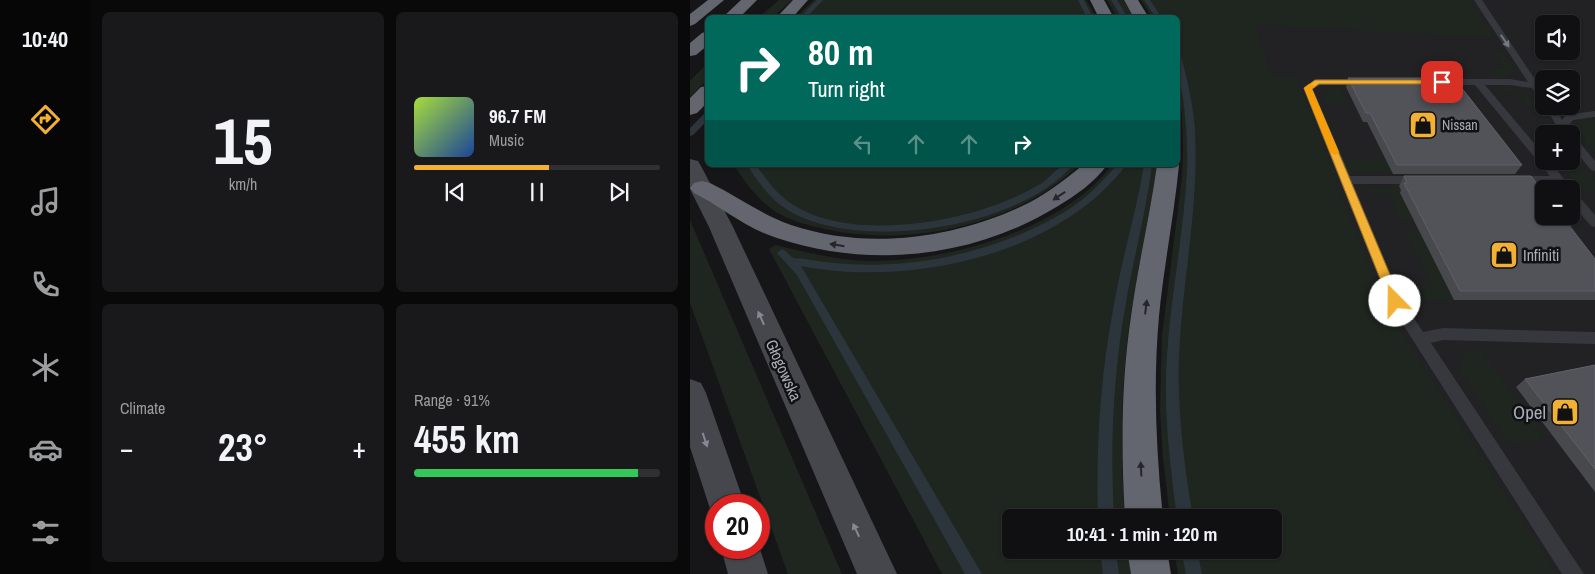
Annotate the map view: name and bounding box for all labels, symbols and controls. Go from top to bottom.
map controls [1535,15,1580,225]
button: sound [1535,15,1580,60]
text: 10:40 [22,24,68,54]
text: 80 m [808,29,873,76]
one-way arrow [1500,34,1510,47]
icon: right [725,35,790,100]
pin [1421,61,1463,103]
icon: arrive [1428,68,1456,96]
button: layers [1535,70,1580,115]
text: Turn right [808,74,885,104]
text: 15 [213,97,273,184]
icon: directions [28,102,63,137]
text: 96.7 FM [489,103,546,129]
shop icon: Nissan [1408,110,1438,140]
place label: Nissan [1442,116,1478,134]
button: + [1535,125,1580,170]
text: Music [489,129,524,151]
icon: left [849,130,877,158]
icon: ahead [902,130,930,158]
icon: ahead [955,130,983,158]
icon: right [1008,130,1036,158]
text: km/h [229,173,257,195]
icon: previous [441,178,469,206]
icon: pause [523,178,551,206]
icon: next [605,178,633,206]
button: − [1535,180,1580,225]
icon: music [28,184,63,219]
one-way arrow [1052,192,1065,201]
one-way arrow [828,240,844,248]
shop icon: Infiniti [1489,240,1519,270]
place label: Infiniti [1523,244,1559,266]
icon: phone [28,267,63,302]
position arrow [1368,274,1420,326]
one-way arrow [1142,298,1150,314]
one-way arrow [756,311,764,325]
street label: Głogowska [761,336,808,405]
icon: climate [28,350,63,385]
text: Range · 91% [414,389,490,411]
text: Climate [120,397,165,419]
shop icon: Opel [1550,397,1580,427]
place label: Opel [1513,399,1546,425]
text: 455 km [414,414,520,465]
text: 23° [218,422,268,473]
text: − [120,429,133,467]
text: + [353,429,366,467]
icon: car [28,432,63,467]
one-way arrow [701,433,709,448]
one-way arrow [1136,461,1144,477]
speed limit sign: 20 [705,494,770,559]
icon: filters [28,515,63,550]
text: 10:41 · 1 min · 120 m [1067,521,1217,547]
one-way arrow [852,523,860,537]

